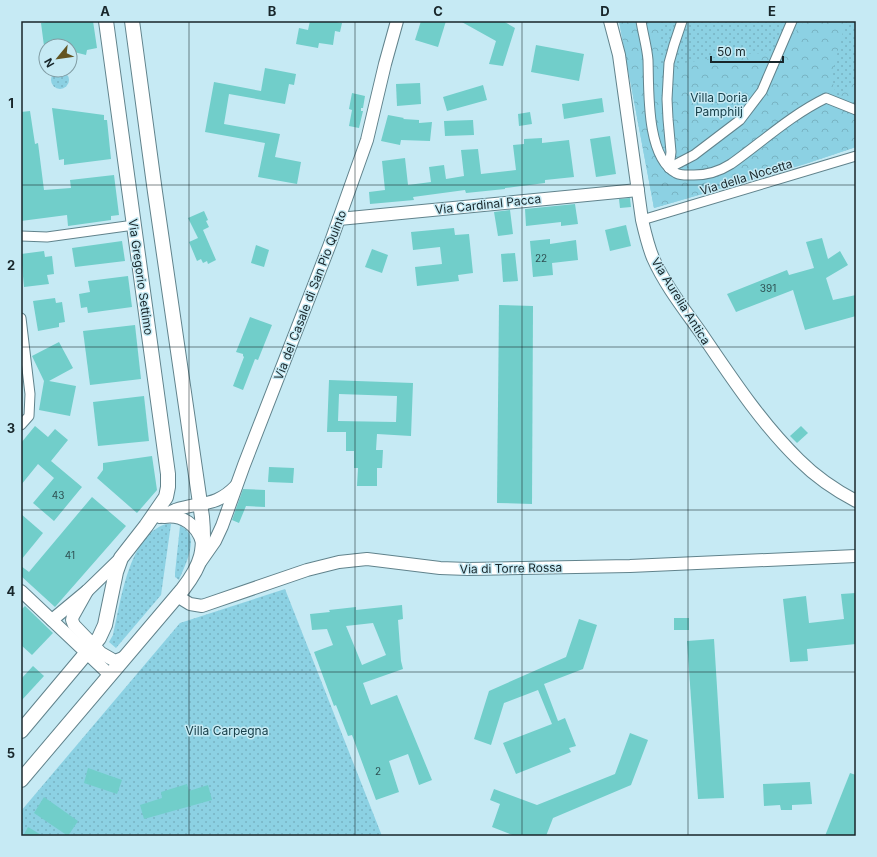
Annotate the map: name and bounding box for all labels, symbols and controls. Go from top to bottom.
text: A [100,3,110,19]
text: B [268,3,277,19]
text: C [433,3,443,19]
text: D [600,3,610,19]
text: E [768,3,776,19]
north arrow [38,38,78,78]
scale bar [711,38,783,64]
text: 50 m [717,44,746,59]
text: N [41,56,57,70]
park label: Villa Doria Pamphilj [690,90,748,119]
text: 1 [8,95,14,111]
street label: Via della Nocetta [698,156,794,198]
street label: Via Cardinal Pacca [434,191,542,217]
street label: Via del Casale di San Pio Quinto [271,208,349,382]
street label: Via Gregorio Settimo [125,218,157,336]
house number: 22 [535,252,547,264]
street label: Via Aurelia Antica [648,255,714,347]
text: 2 [7,257,15,273]
house number: 391 [760,282,776,294]
text: 3 [7,420,15,436]
house number: 43 [52,489,64,501]
house number: 41 [65,549,75,561]
street label: Via di Torre Rossa [460,560,562,576]
text: 4 [7,583,16,599]
park label: Villa Carpegna [186,723,268,738]
text: 5 [7,745,15,761]
house number: 2 [375,765,381,777]

